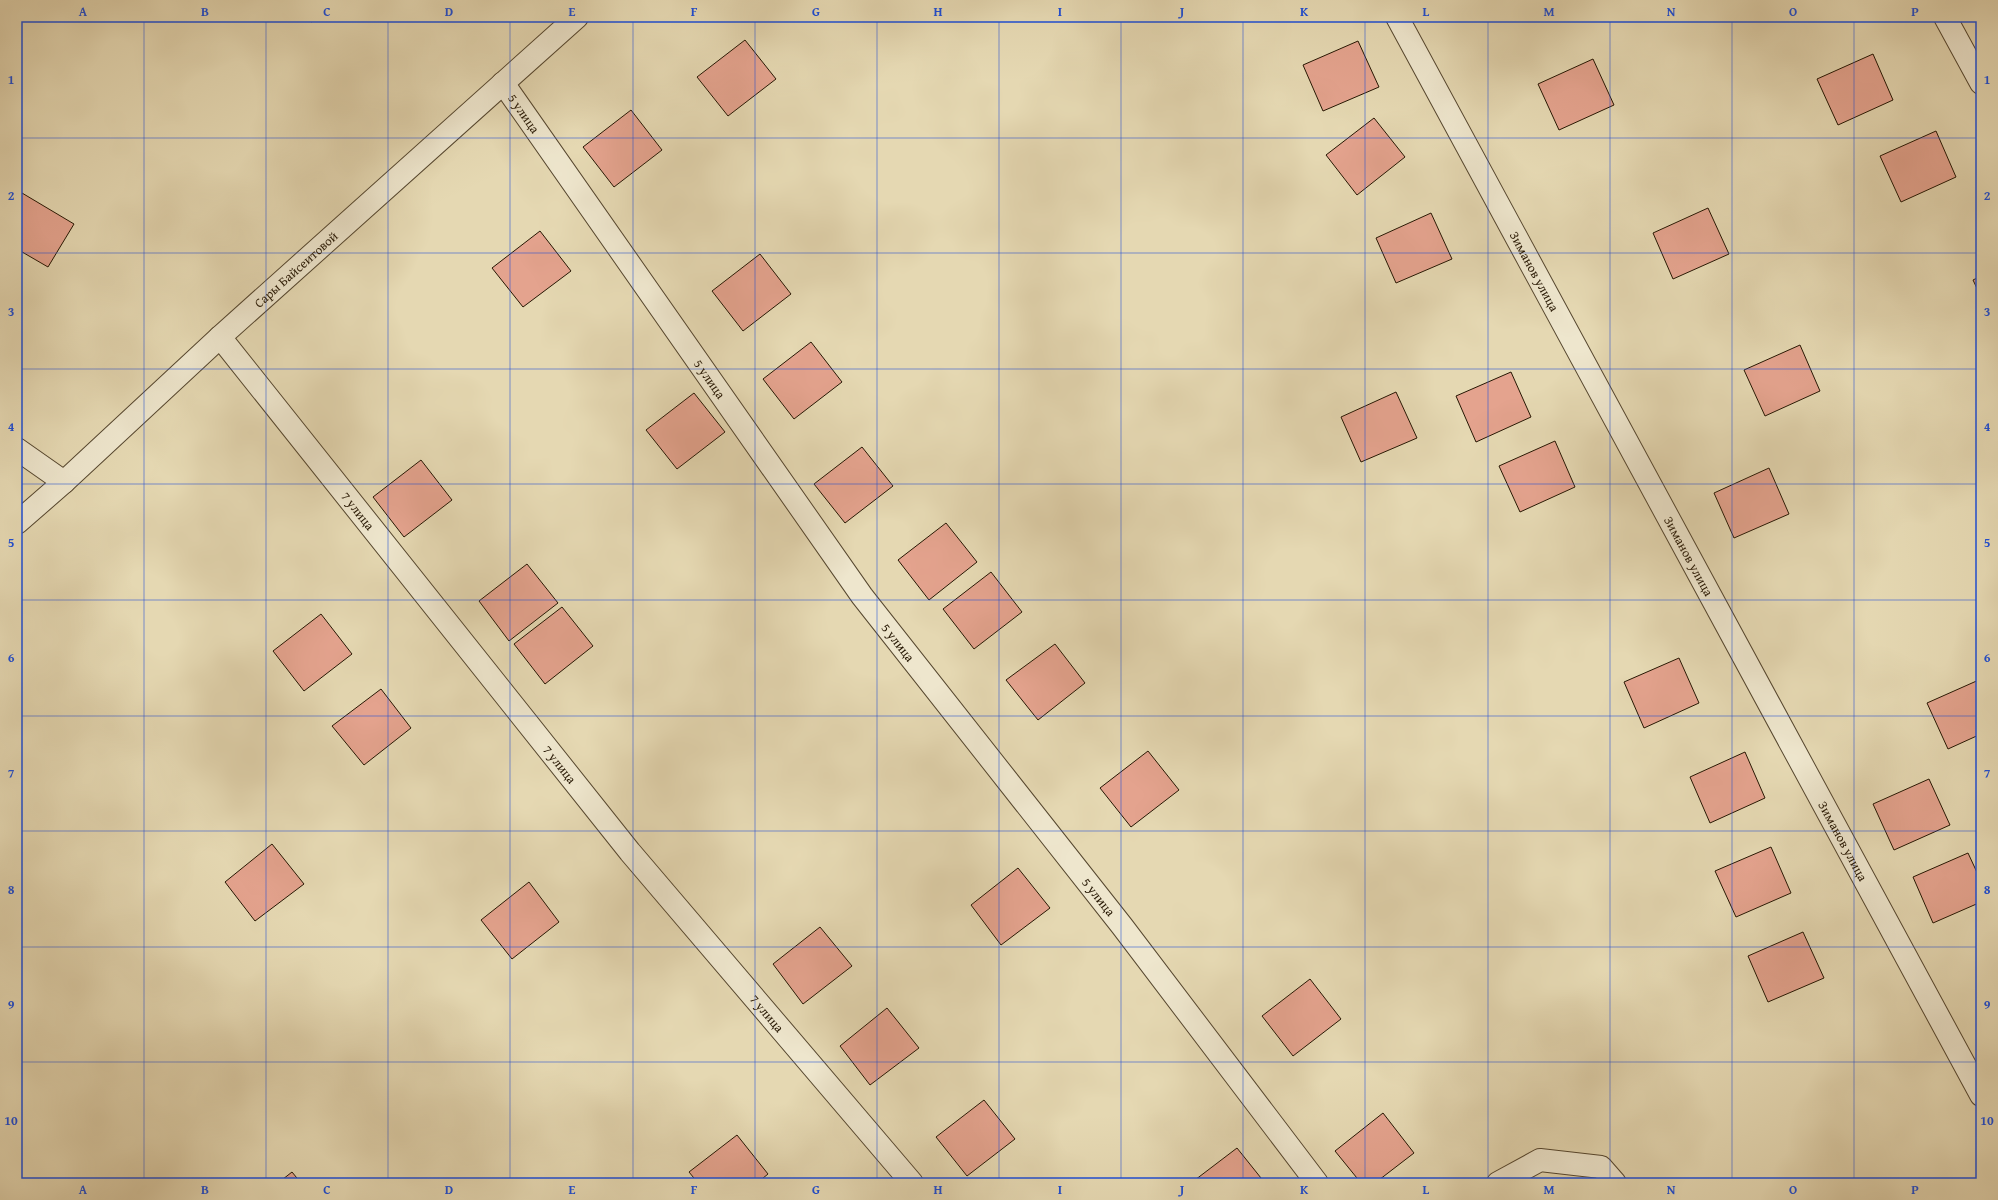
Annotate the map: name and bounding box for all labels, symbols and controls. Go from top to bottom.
text: A [79,2,88,21]
text: B [201,2,209,21]
text: C [323,2,331,21]
text: D [445,2,453,21]
text: E [569,2,576,21]
text: F [691,2,698,21]
text: G [812,2,820,21]
text: H [933,2,943,21]
text: I [1058,2,1062,21]
text: J [1178,2,1185,21]
text: K [1300,2,1309,21]
text: L [1423,2,1430,21]
text: M [1543,2,1555,21]
text: N [1667,2,1676,21]
text: O [1789,2,1797,21]
text: P [1911,2,1919,21]
text: 1 [8,70,14,89]
text: 1 [1984,70,1990,89]
street label: 5 улица [503,90,545,138]
text: 2 [8,186,15,205]
text: 2 [1984,186,1991,205]
street label: Сары Байсеитовой [250,227,342,312]
street label: Зиманов улица [1505,228,1564,315]
text: 3 [8,302,14,321]
text: 3 [1984,302,1990,321]
street label: 5 улица [689,355,731,403]
text: 4 [8,417,15,436]
text: 4 [1984,417,1991,436]
street label: 7 улица [337,488,380,535]
street label: Зиманов улица [1659,513,1718,600]
text: 5 [8,533,15,552]
text: 5 [1984,533,1991,552]
street label: 5 улица [877,619,920,666]
text: 6 [8,648,15,667]
text: 6 [1984,648,1991,667]
street label: 7 улица [538,741,581,788]
text: 7 [8,764,15,783]
text: 7 [1984,764,1991,783]
street label: Зиманов улица [1813,798,1873,885]
street label: 5 улица [1077,874,1120,921]
text: 8 [8,880,15,899]
text: 8 [1984,880,1991,899]
street label: 7 улица [745,990,789,1037]
text: 9 [8,995,15,1014]
text: 9 [1984,995,1991,1014]
text: 10 [4,1111,18,1130]
text: 10 [1980,1111,1994,1130]
text: A [79,1180,88,1199]
text: B [201,1180,209,1199]
text: C [323,1180,331,1199]
text: D [445,1180,453,1199]
text: E [569,1180,576,1199]
text: F [691,1180,698,1199]
text: G [812,1180,820,1199]
text: H [933,1180,943,1199]
text: I [1058,1180,1062,1199]
text: J [1178,1180,1185,1199]
text: K [1300,1180,1309,1199]
text: L [1423,1180,1430,1199]
text: M [1543,1180,1555,1199]
text: N [1667,1180,1676,1199]
text: O [1789,1180,1797,1199]
text: P [1911,1180,1919,1199]

